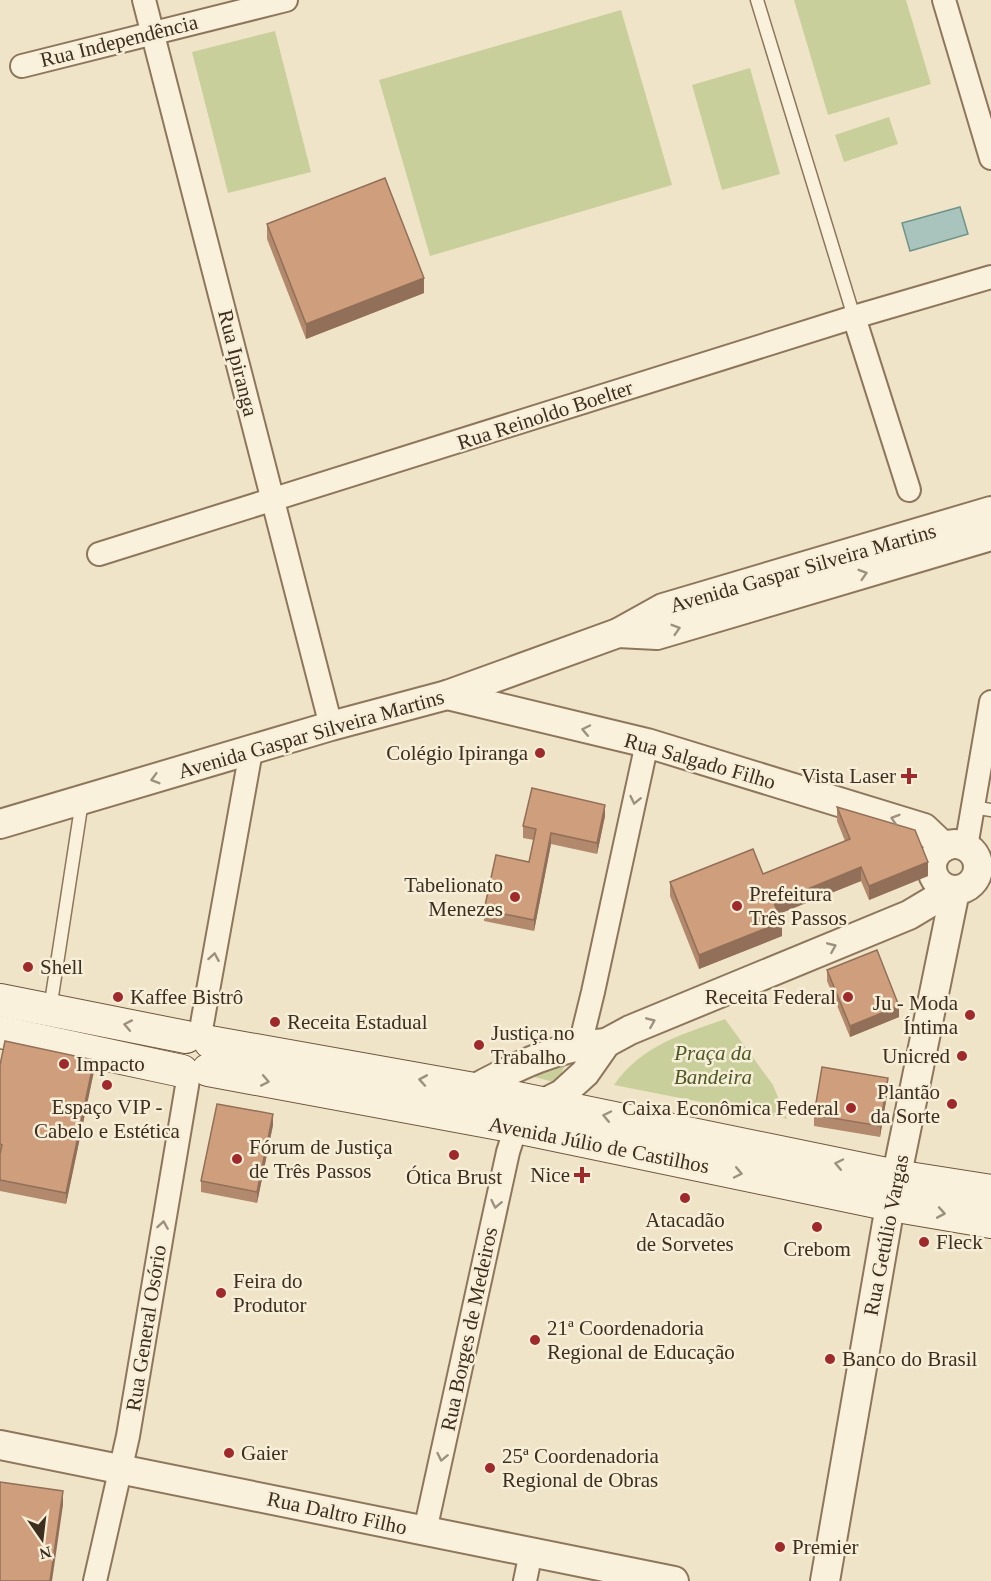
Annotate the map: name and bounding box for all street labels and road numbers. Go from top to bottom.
street label: Rua Independência [38,10,201,72]
street label: Rua Ipiranga [213,307,263,419]
street label: Rua Reinoldo Boelter [454,375,636,455]
street label: Avenida Gaspar Silveira Martins [667,519,939,617]
street label: Avenida Gaspar Silveira Martins [175,685,447,783]
street label: Rua Salgado Filho [622,728,778,794]
street label: Avenida Júlio de Castilhos [487,1112,711,1178]
street label: Rua Getúlio Vargas [859,1152,913,1318]
street label: Rua Borges de Medeiros [436,1225,502,1433]
street label: Rua General Osório [121,1243,171,1413]
street label: Rua Daltro Filho [265,1486,409,1540]

